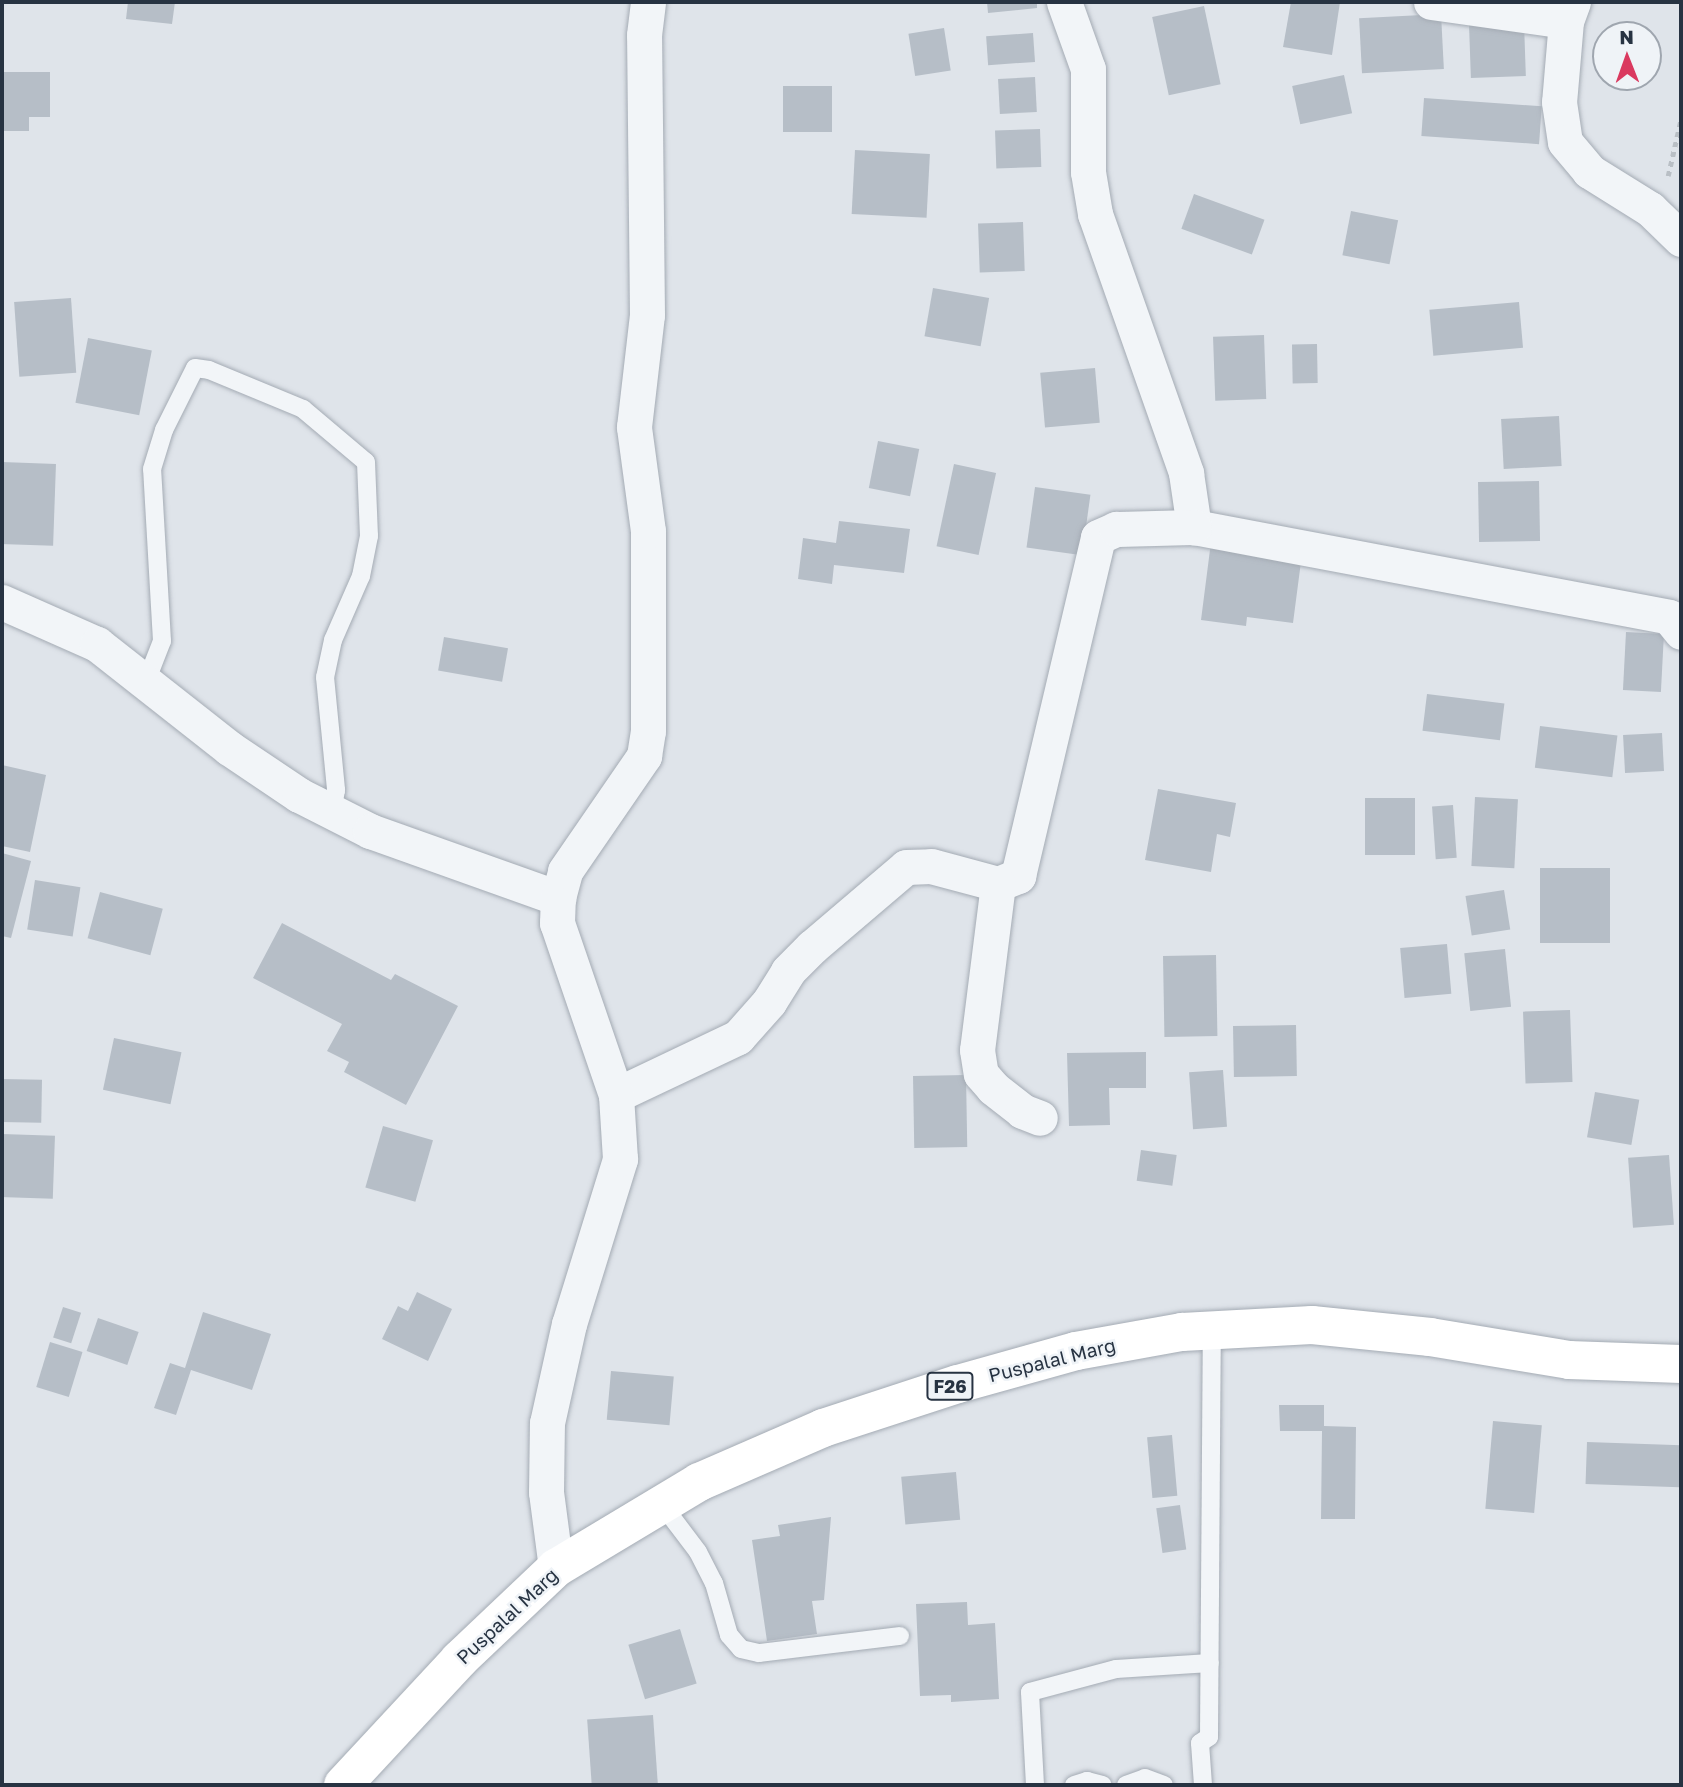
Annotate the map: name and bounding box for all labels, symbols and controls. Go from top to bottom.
north arrow [1592,21,1662,91]
text: N [1619,25,1634,48]
street label: Puspalal Marg [986,1333,1118,1387]
road number: F26 [926,1372,974,1400]
street label: Puspalal Marg [452,1563,562,1669]

